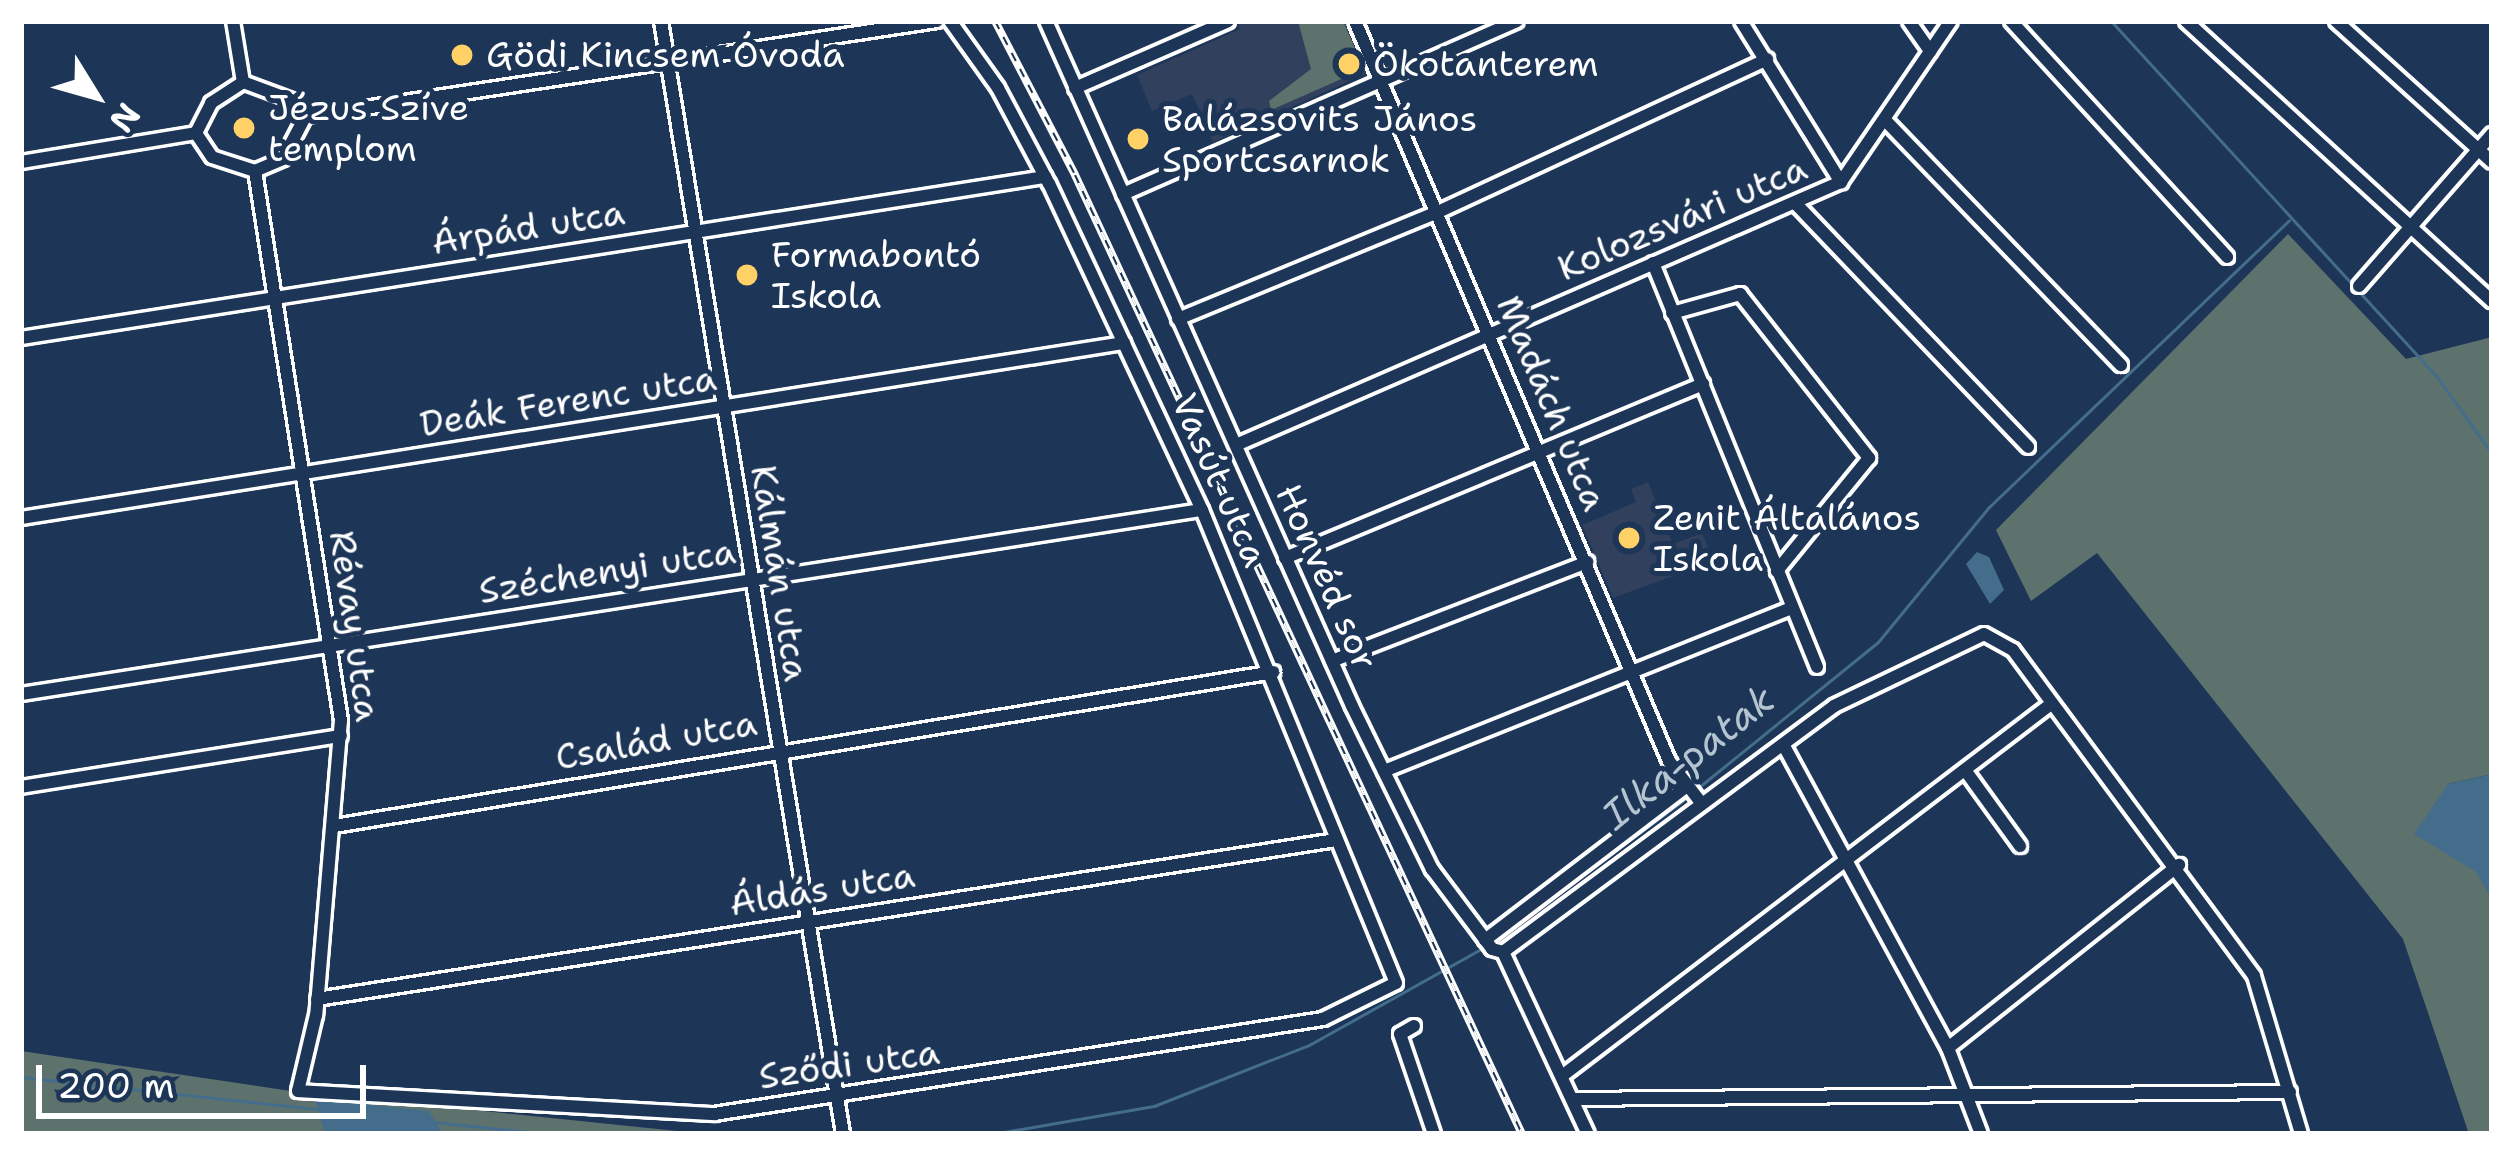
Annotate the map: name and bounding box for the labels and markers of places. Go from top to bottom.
place label: Gödi Kincsem Óvoda [486,33,845,77]
marker: Gödi Kincsem Óvoda [449,42,475,68]
place label: Ökotanterem [1373,42,1599,86]
marker: Ökotanterem [1336,51,1362,77]
place label: Jézus Szíve templom [268,85,469,170]
place label: Balázsovits János Sportcsarnok [1162,96,1477,181]
marker: Jézus Szíve templom [231,115,257,141]
marker: Balázsovits János Sportcsarnok [1125,126,1151,152]
place label: Formabontó Iskola [771,232,981,317]
marker: Formabontó Iskola [734,262,760,288]
place label: Zenit Általános Iskola [1653,495,1921,580]
marker: Zenit Általános Iskola [1616,525,1642,551]

